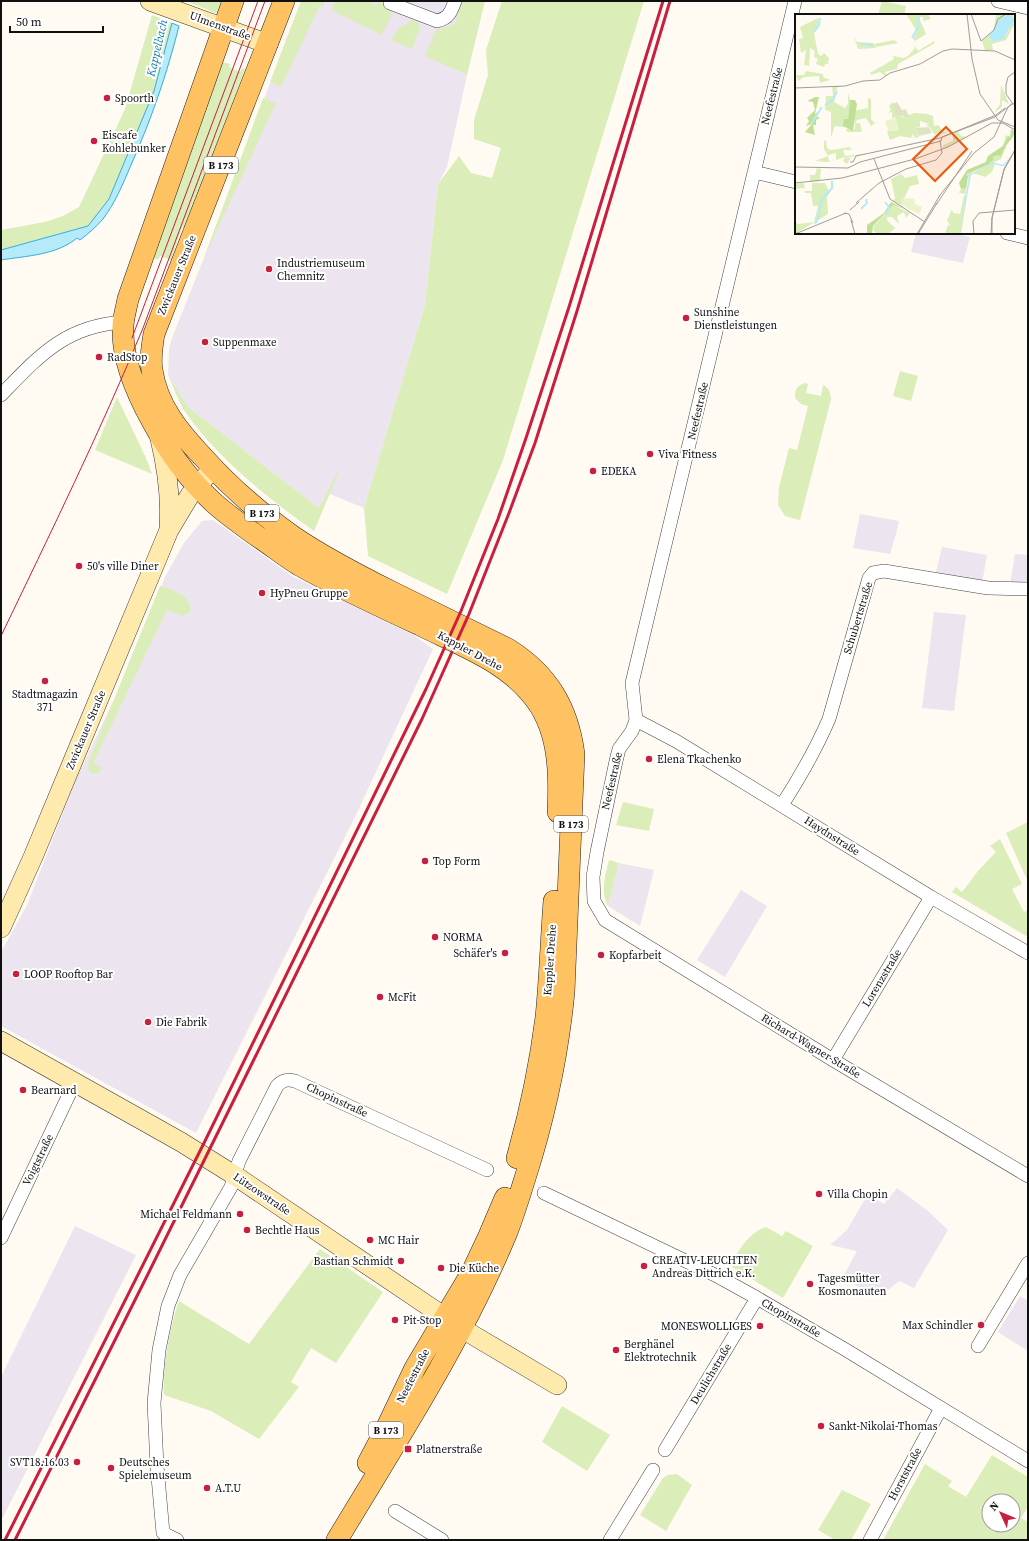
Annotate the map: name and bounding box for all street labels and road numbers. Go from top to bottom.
street label: Ulmenstraße [187,8,253,44]
street label: Neefestraße [758,65,787,126]
road number: B 173 [204,157,238,173]
street label: Zwickauer Straße [154,233,200,317]
street label: Neefestraße [684,380,712,441]
road number: B 173 [245,505,279,521]
street label: Schubertstraße [840,580,876,656]
street label: Kappler Drehe [435,628,505,675]
street label: Zwickauer Straße [63,688,110,772]
street label: Neefestraße [598,750,626,811]
street label: Haydnstraße [801,813,863,859]
road number: B 173 [554,816,588,832]
street label: Kappler Drehe [540,923,560,996]
street label: Lorenzstraße [859,946,905,1010]
street label: Richard-Wagner-Straße [758,1010,864,1082]
street label: Chopinstraße [304,1079,371,1121]
street label: Voigtstraße [19,1131,57,1188]
street label: Lützowstraße [230,1169,294,1219]
street label: Chopinstraße [758,1295,824,1341]
street label: Deulichstraße [687,1340,735,1407]
street label: Neefestraße [393,1346,433,1406]
road number: B 173 [369,1422,403,1438]
street label: Horststraße [885,1445,925,1503]

